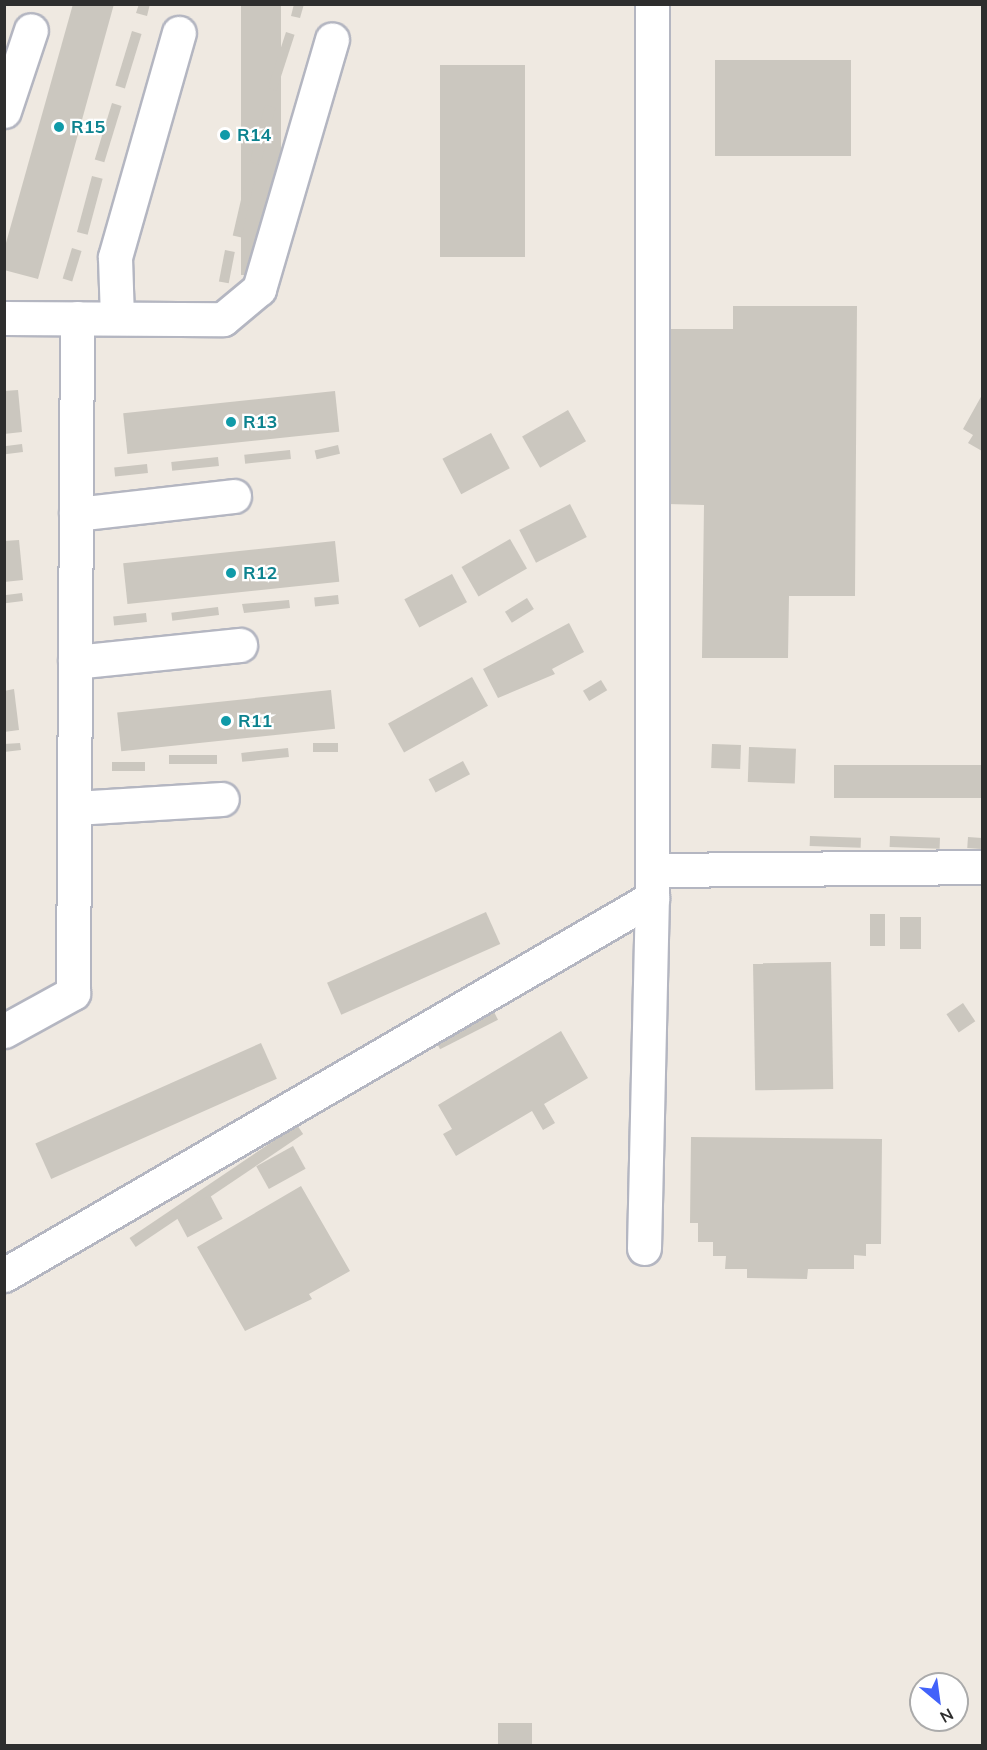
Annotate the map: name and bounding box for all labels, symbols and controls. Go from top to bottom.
place label: R15 [71,116,105,138]
marker: R15 [52,120,66,134]
place label: R14 [237,124,271,146]
marker: R14 [218,128,232,142]
place label: R13 [243,411,277,433]
marker: R13 [224,415,238,429]
place label: R12 [243,562,277,584]
marker: R12 [224,566,238,580]
place label: R11 [238,710,272,732]
marker: R11 [219,714,233,728]
north arrow [909,1672,969,1732]
text: N [937,1704,957,1728]

